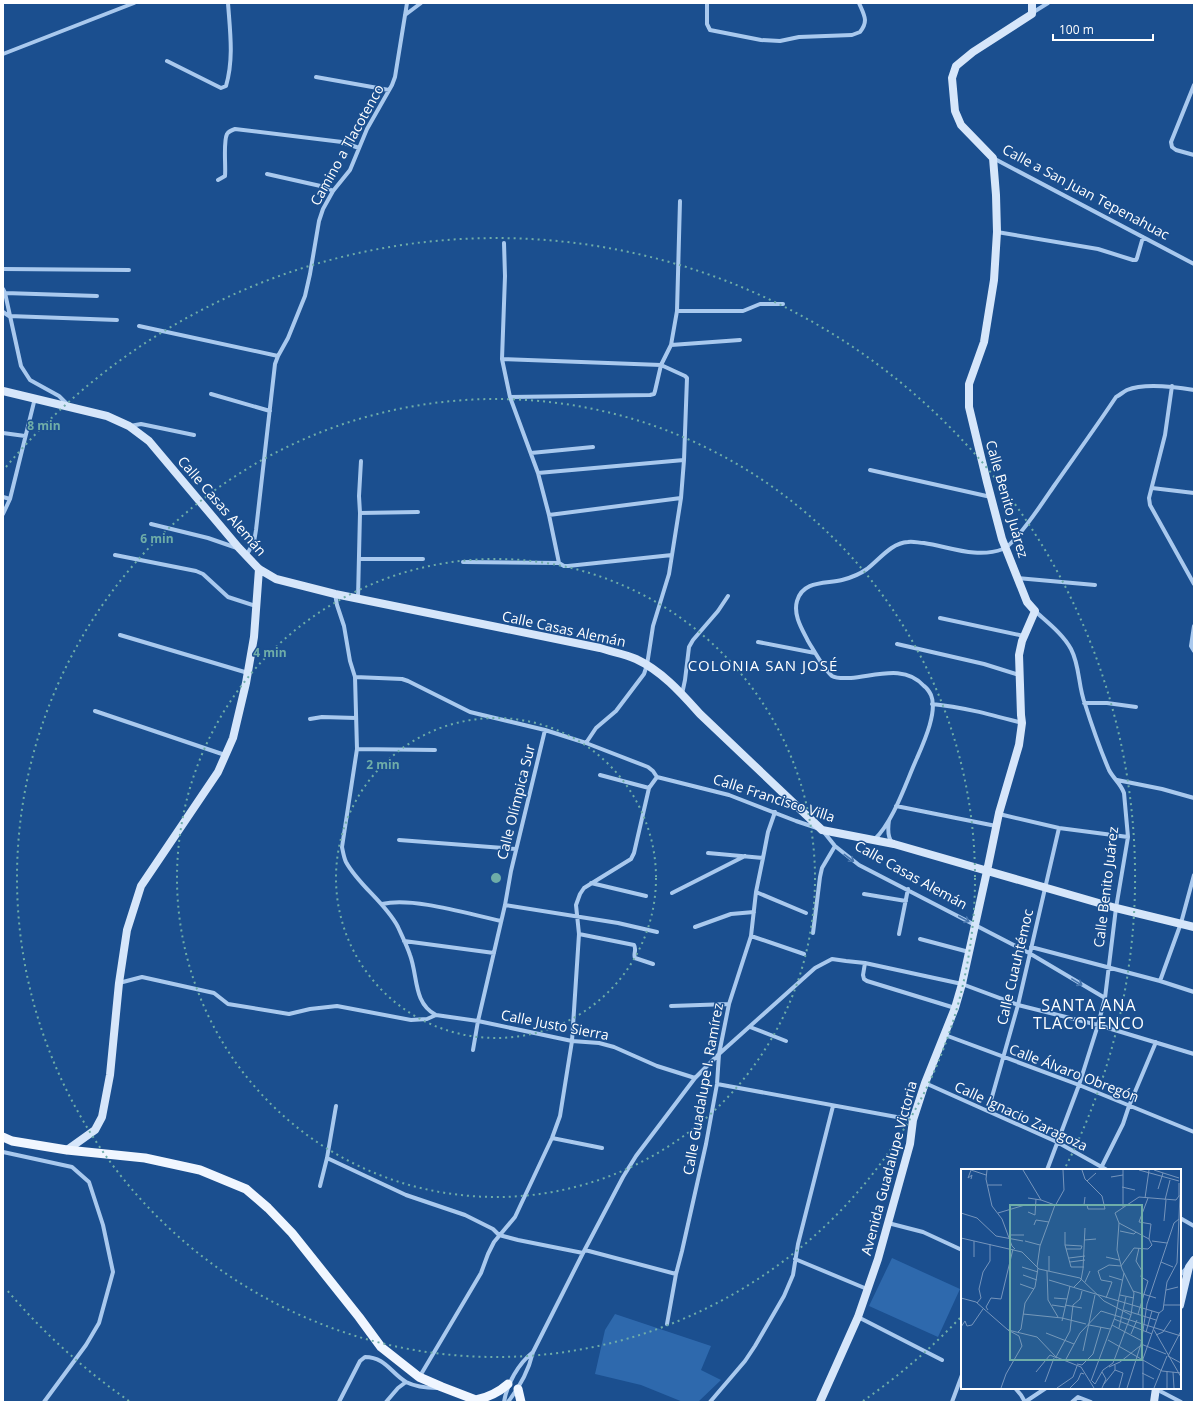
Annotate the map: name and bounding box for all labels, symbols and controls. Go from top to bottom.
scale bar [1053,16,1153,42]
text: 100 m [1059,21,1094,38]
street label: Camino a Tlacotenco [305,81,388,209]
street label: Calle a San Juan Tepenahuac [999,139,1173,244]
text: 8 min [27,417,61,434]
street label: Calle Benito Juárez [982,438,1033,560]
street label: Calle Casas Alemán [174,452,271,559]
text: 6 min [140,530,174,547]
street label: Calle Casas Alemán [500,606,628,651]
text: 4 min [253,644,287,661]
district label: COLONIA SAN JOSÉ [688,655,838,675]
street label: Calle Olímpica Sur [492,742,539,862]
text: 2 min [366,756,400,773]
street label: Calle Francisco Villa [711,769,837,826]
street label: Calle Benito Juárez [1089,825,1122,948]
street label: Calle Casas Alemán [851,836,971,913]
one-way arrow [844,853,855,862]
centre of rings [489,871,503,885]
street label: Calle Cuauhtémoc [992,907,1037,1027]
one-way arrow [958,916,970,923]
one-way arrow [1071,979,1083,987]
district label: SANTA ANA TLACOTENCO [1033,994,1145,1034]
street label: Calle Guadalupe I. Ramírez [678,1001,727,1177]
street label: Calle Justo Sierra [500,1005,611,1044]
street label: Calle Álvaro Obregón [1006,1039,1142,1106]
street label: Calle Ignacio Zaragoza [951,1076,1091,1155]
street label: Avenida Guadalupe Victoria [856,1079,921,1257]
inset map [961,1169,1181,1389]

